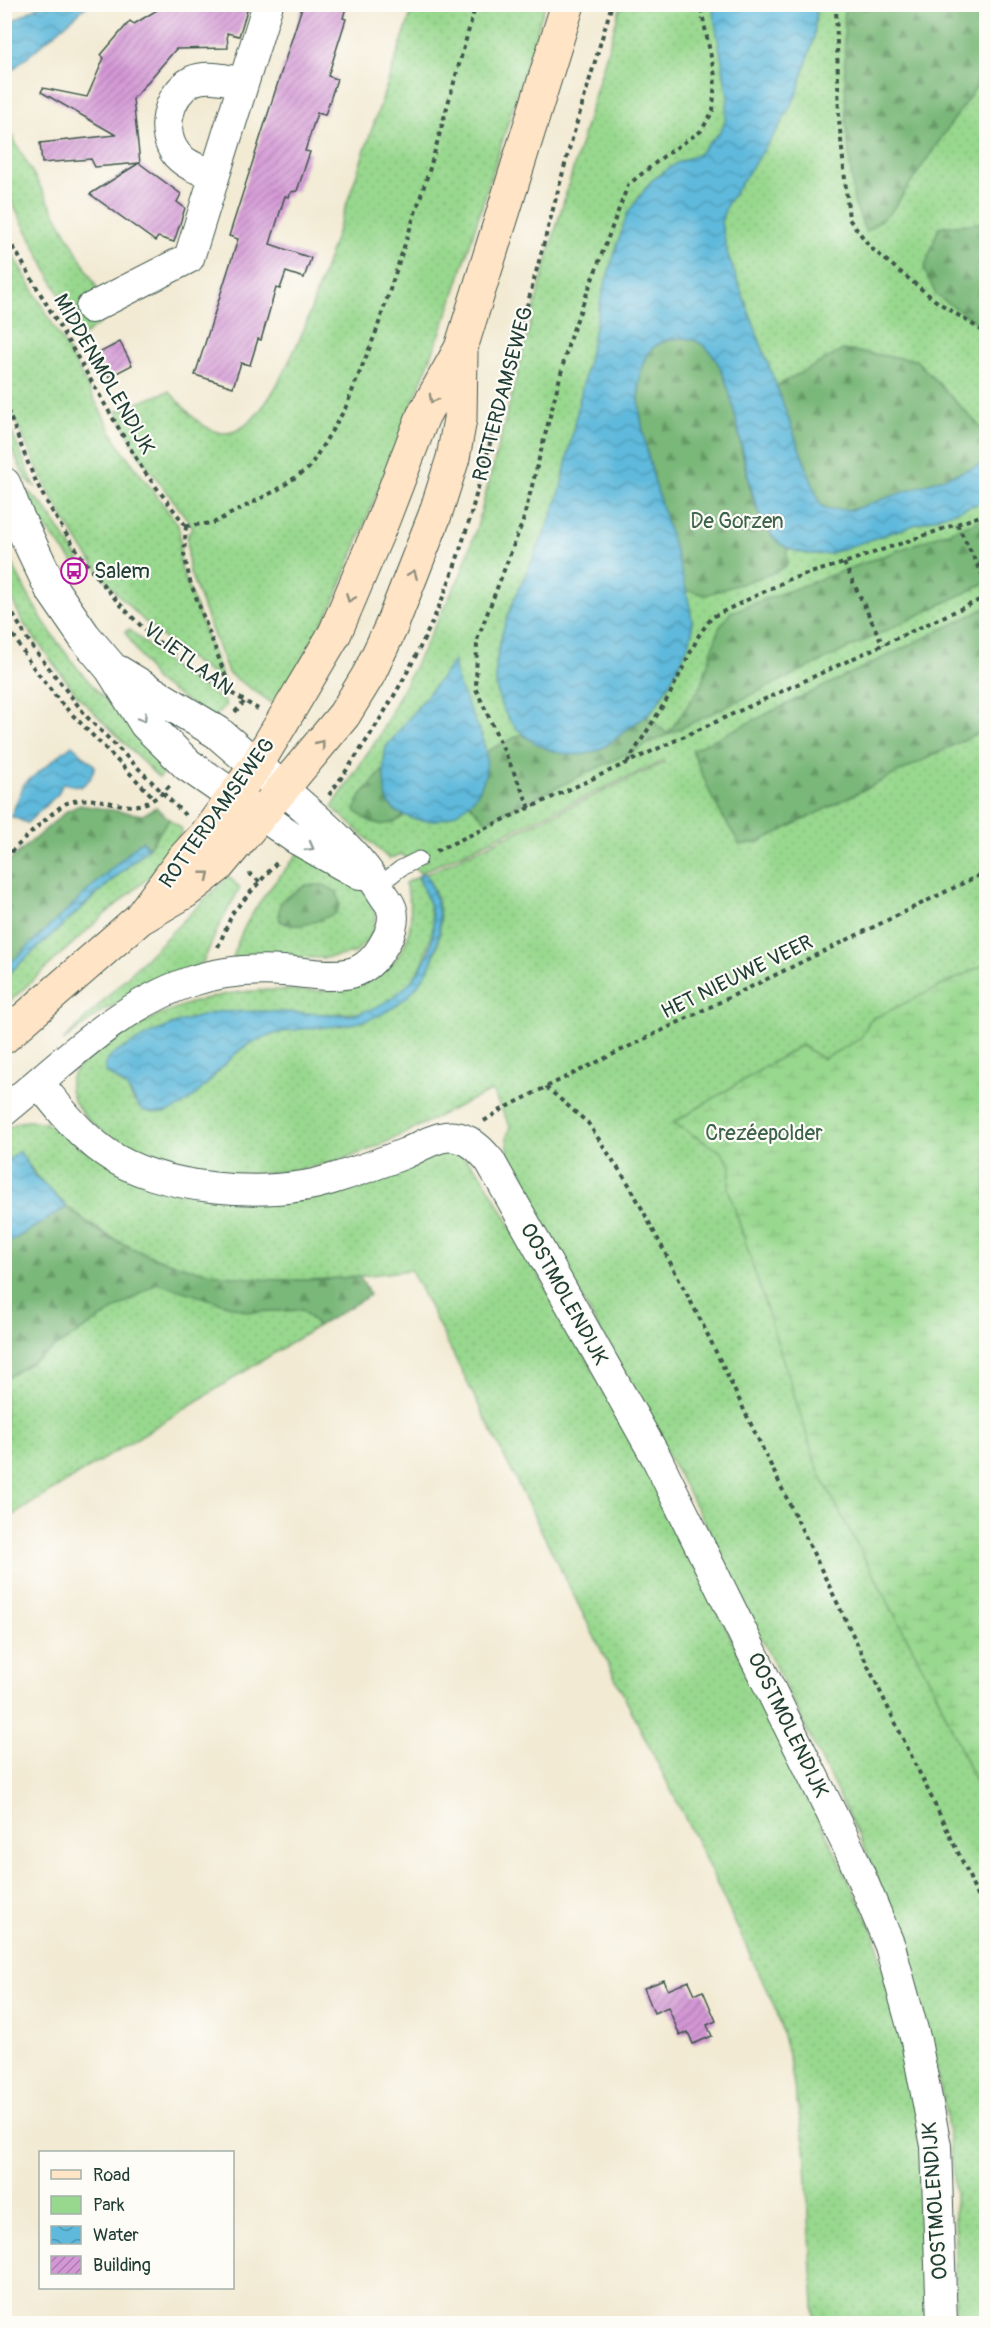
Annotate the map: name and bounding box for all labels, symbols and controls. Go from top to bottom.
street label: MIDDENMOLENDIJK [47,289,161,459]
street label: ROTTERDAMSEWEG [467,304,539,484]
one-way arrow [429,393,440,403]
park label: De Gorzen [690,508,784,535]
bus stop icon: Salem [59,556,89,586]
place label: Salem [94,558,150,585]
one-way arrow [406,569,418,580]
one-way arrow [345,592,357,603]
street label: VLIETLAAN [137,616,239,702]
one-way arrow [135,711,146,722]
street label: ROTTERDAMSEWEG [153,732,281,894]
one-way arrow [314,740,325,751]
one-way arrow [304,840,314,851]
one-way arrow [199,872,210,883]
street label: HET NIEUWE VEER [657,929,817,1025]
park label: Crezéepolder [705,1120,823,1147]
street label: OOSTMOLENDIJK [514,1218,614,1370]
street label: OOSTMOLENDIJK [741,1648,835,1802]
street label: OOSTMOLENDIJK [916,2121,954,2281]
legend [39,2151,234,2289]
text: Road [93,2164,130,2187]
text: Park [93,2194,125,2217]
text: Water [93,2224,139,2247]
text: Building [93,2254,151,2277]

